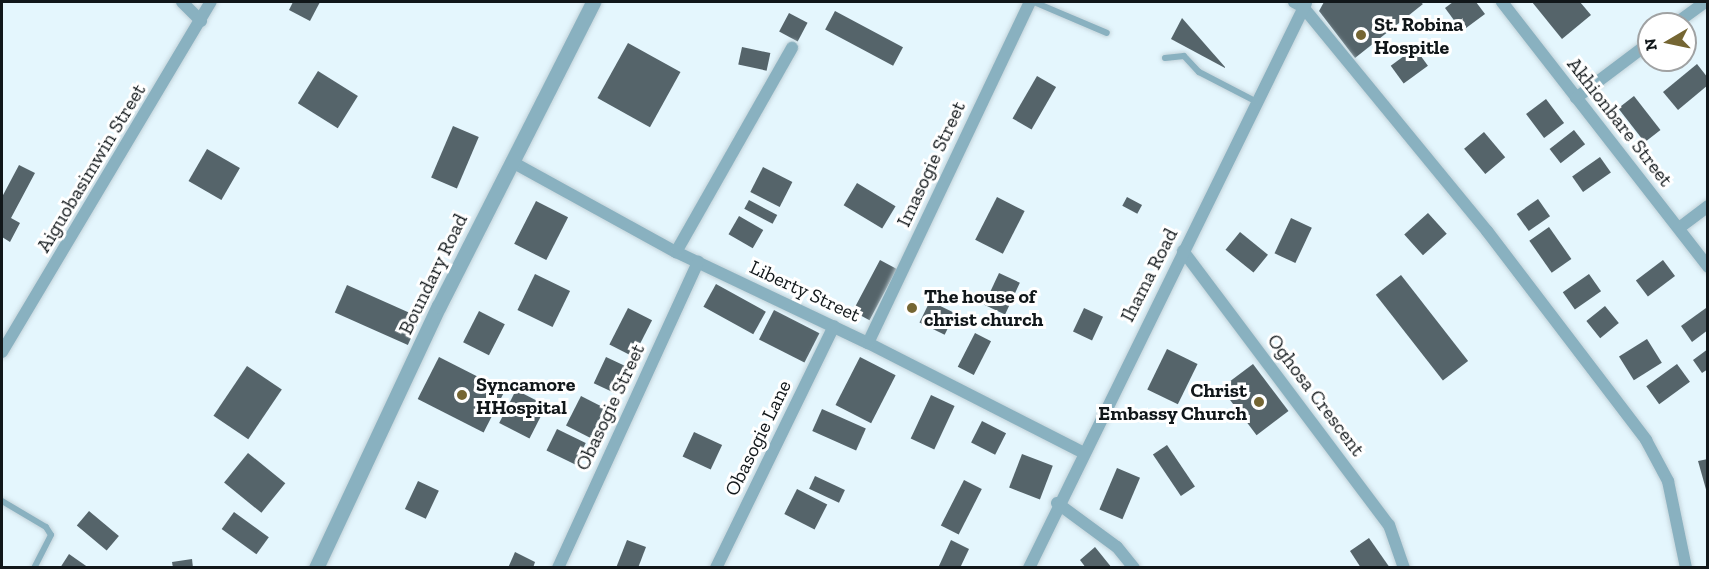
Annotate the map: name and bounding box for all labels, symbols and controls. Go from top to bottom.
place label: St. Robina Hospitle [1374,12,1463,59]
north arrow [1637,12,1697,72]
marker: St. Robina Hospitle [1352,26,1370,44]
text: N [1640,37,1661,52]
street label: Akhionbare Street [1562,53,1678,191]
street label: Aiguobasimwin Street [31,79,151,257]
street label: Imasogie Street [891,97,971,231]
street label: Boundary Road [393,210,473,338]
street label: Ihama Road [1115,224,1183,326]
street label: Liberty Street [746,255,864,327]
place label: The house of christ church [924,284,1043,331]
marker: The house of christ church [905,301,919,315]
street label: Oghosa Crescent [1262,329,1370,461]
street label: Obasogie Street [570,340,650,474]
place label: Syncamore HHospital [476,372,575,419]
street label: Obasogie Lane [720,376,796,500]
place label: Christ Embassy Church [1098,378,1247,425]
marker: Syncamore HHospital [453,386,471,404]
marker: Christ Embassy Church [1252,395,1266,409]

